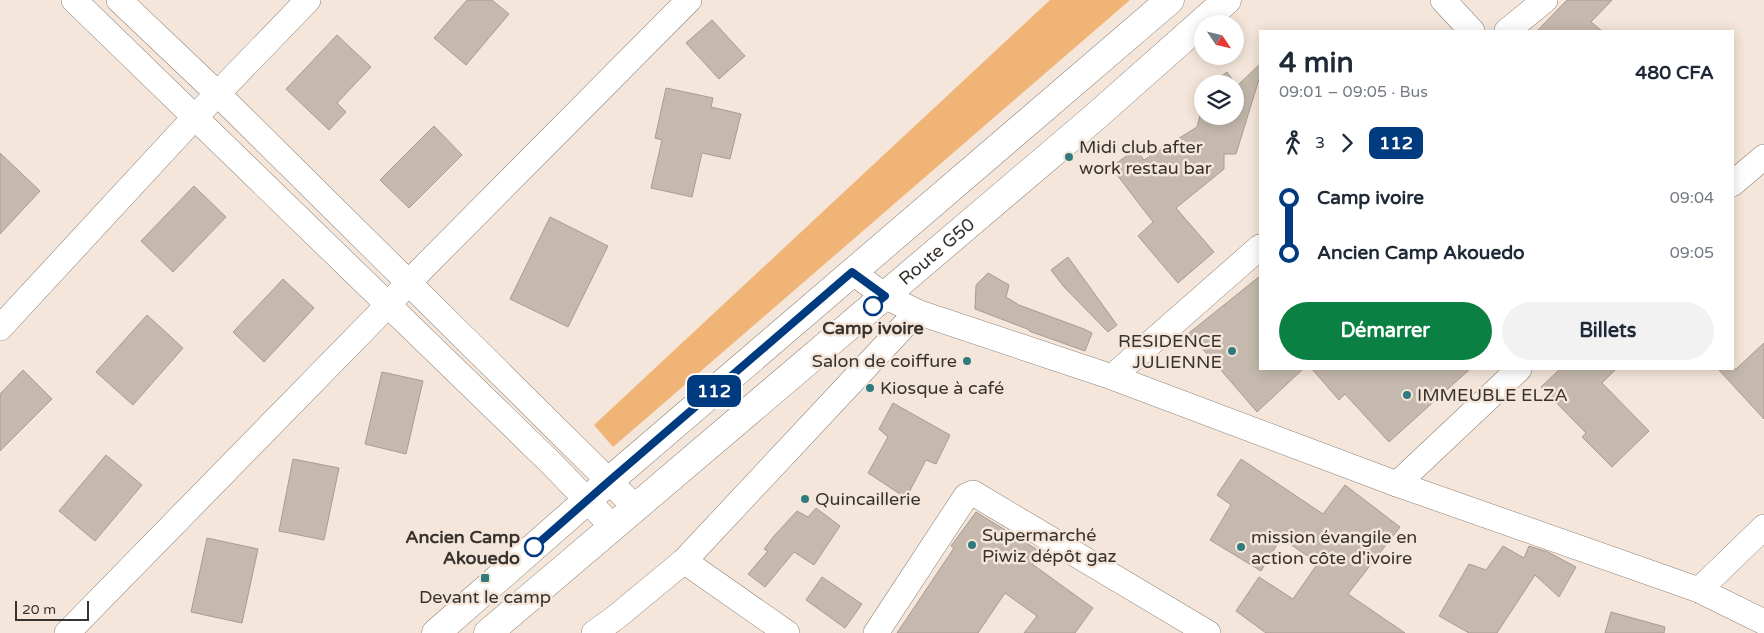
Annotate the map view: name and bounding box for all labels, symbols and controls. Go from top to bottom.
north arrow [1194,15,1244,65]
map controls [1194,15,1244,125]
text: 4 min [1279,46,1354,80]
text: 480 CFA [1635,62,1714,84]
button: layers [1194,75,1244,125]
text: 09:01 – 09:05 · Bus [1279,82,1428,102]
icon: walk [1279,129,1307,157]
icon: forward [1333,129,1361,157]
text: 112 [1379,132,1413,154]
text: 3 [1315,133,1325,153]
place label: Midi club after work restau bar [1079,136,1212,179]
marker: Midi club after work restau bar [1063,151,1075,163]
text: Camp ivoire [1317,187,1424,209]
text: 09:04 [1670,188,1714,208]
street label: Route G50 [894,213,979,290]
text: Ancien Camp Akouedo [1317,242,1525,264]
text: 09:05 [1670,243,1714,263]
marker: Camp ivoire [863,296,883,316]
button: Démarrer [1279,302,1492,360]
button: Billets [1502,302,1714,360]
place label: Camp ivoire [822,317,924,339]
place label: RESIDENCE JULIENNE [1118,330,1222,373]
marker: RESIDENCE JULIENNE [1226,345,1238,357]
place label: Salon de coiffure [812,350,957,372]
marker: Salon de coiffure [961,355,973,367]
line badge: 112 [685,375,743,407]
place label: Kiosque à café [880,377,1004,399]
text: 112 [697,380,731,402]
marker: Kiosque à café [864,382,876,394]
place label: IMMEUBLE ELZA [1417,384,1568,406]
marker: IMMEUBLE ELZA [1401,389,1413,401]
place label: Quincaillerie [815,488,921,510]
marker: Quincaillerie [799,493,811,505]
place label: Supermarché Piwiz dépôt gaz [982,524,1117,567]
place label: Ancien Camp Akouedo [405,526,520,569]
place label: mission évangile en action côte d'ivoire [1251,526,1417,569]
marker: Ancien Camp Akouedo [524,537,544,557]
marker: Supermarché Piwiz dépôt gaz [966,539,978,551]
marker: mission évangile en action côte d'ivoire [1235,541,1247,553]
marker: Devant le camp [479,572,491,584]
place label: Devant le camp [419,586,551,608]
scale bar [15,598,89,621]
text: 20 m [22,601,56,618]

